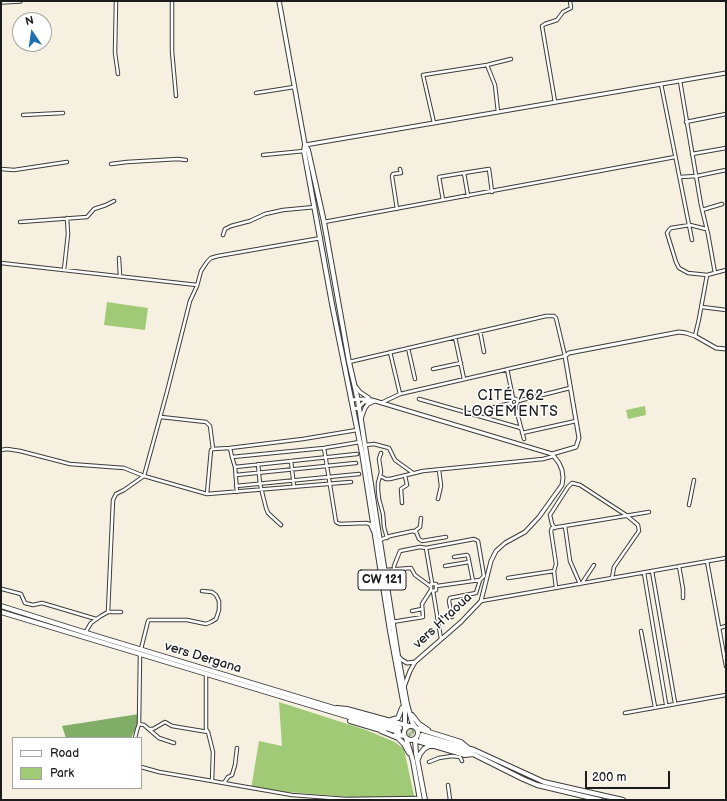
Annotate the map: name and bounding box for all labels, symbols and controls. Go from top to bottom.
north arrow [12,12,52,52]
text: N [24,14,35,28]
district label: CITÉ 762 LOGEMENTS [463,388,559,420]
road number: CW 121 [358,570,406,590]
street label: vers H'raoua [410,590,476,652]
street label: vers Dergana [163,639,243,677]
legend [12,737,142,789]
text: Road [50,746,79,761]
scale bar [587,763,672,789]
text: Park [50,766,74,781]
text: 200 m [592,770,626,785]

